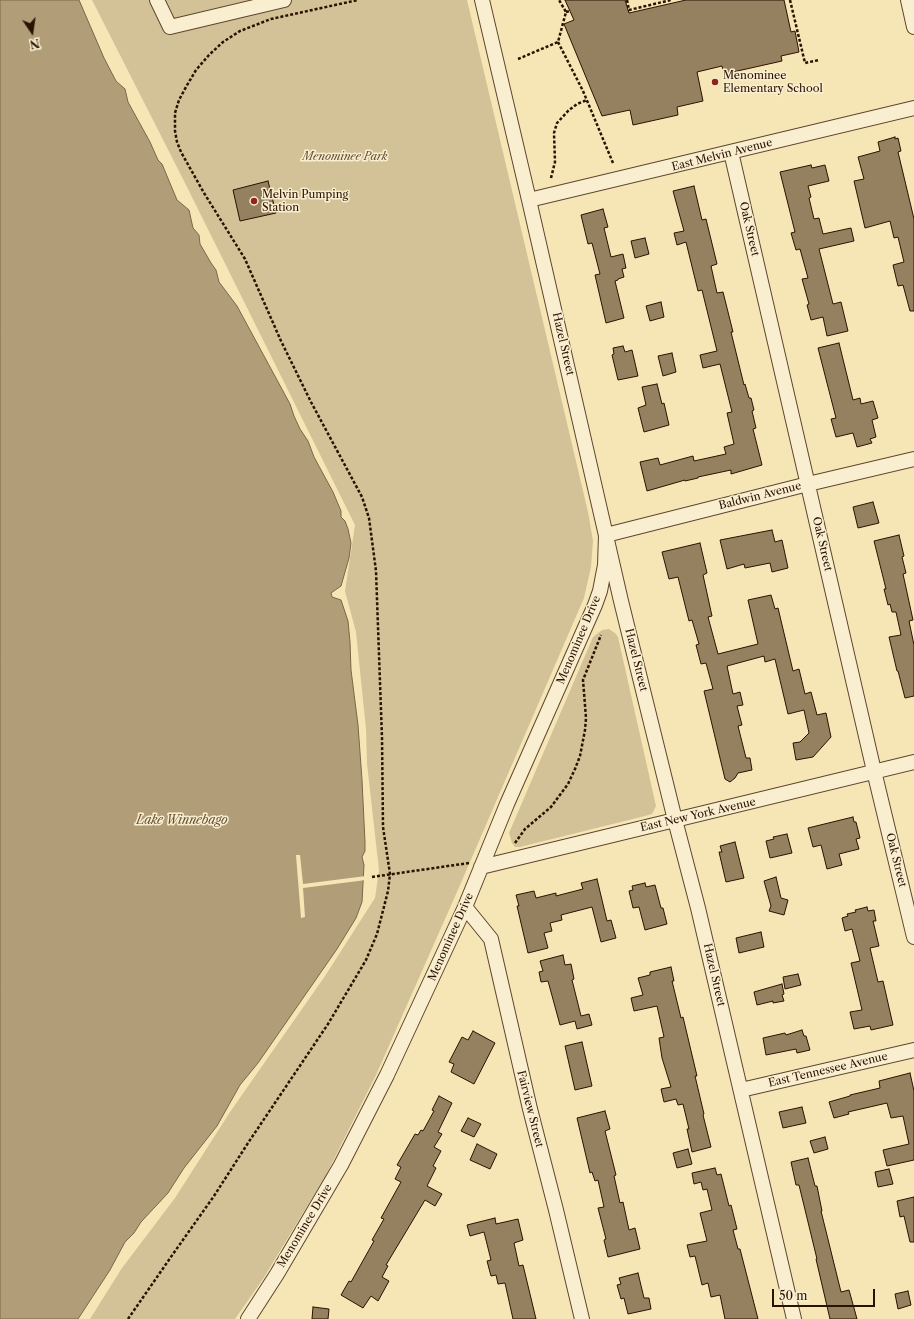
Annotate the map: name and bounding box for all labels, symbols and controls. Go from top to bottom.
north arrow [12,12,52,52]
text: N [28,36,41,52]
place label: Menominee Elementary School [723,69,823,95]
marker: Menominee Elementary School [710,77,720,87]
street label: East Melvin Avenue [670,136,774,174]
park label: Menominee Park [303,150,387,164]
place label: Melvin Pumping Station [262,188,348,214]
marker: Melvin Pumping Station [249,196,259,206]
street label: Oak Street [736,201,762,257]
street label: Hazel Street [549,311,577,377]
street label: Baldwin Avenue [717,479,803,513]
street label: Oak Street [809,516,835,572]
street label: Menominee Drive [554,594,604,686]
street label: Hazel Street [622,627,650,693]
street label: East New York Avenue [639,795,757,835]
water label: Lake Winnebago [136,814,228,828]
street label: Oak Street [883,832,909,888]
street label: Menominee Drive [426,891,476,983]
street label: Hazel Street [700,942,728,1008]
street label: East Tennessee Avenue [767,1050,889,1090]
street label: Fairview Street [514,1069,546,1149]
street label: Menominee Drive [275,1182,335,1270]
scale bar [774,1281,877,1307]
text: 50 m [779,1288,808,1303]

